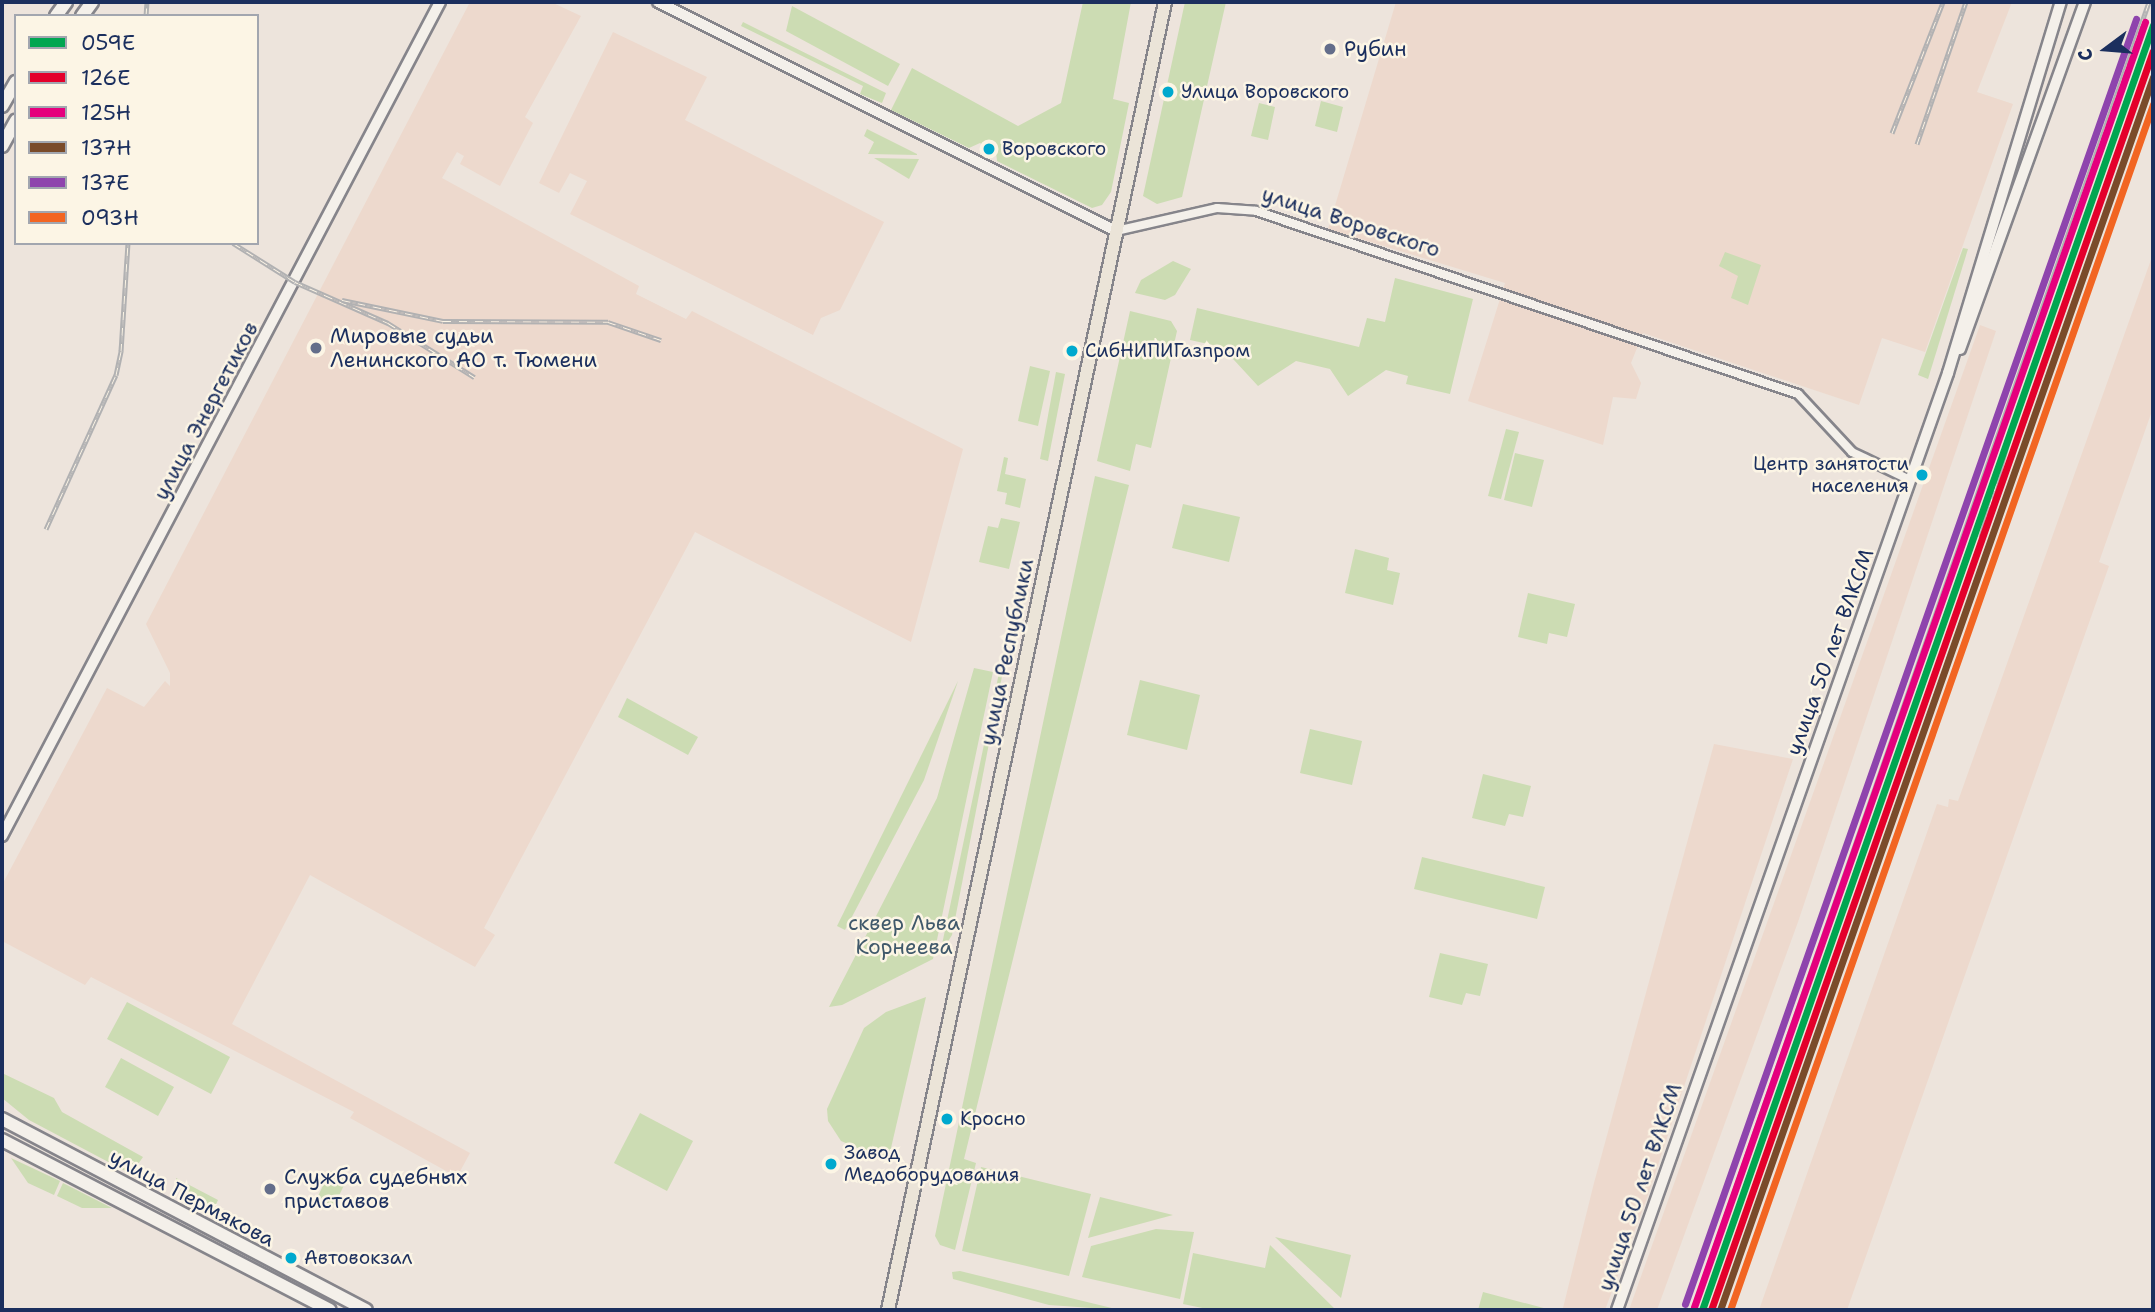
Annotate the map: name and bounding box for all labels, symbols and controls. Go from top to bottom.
legend [14,14,259,245]
north arrow [2071,14,2141,84]
text: 059Е [81,29,135,57]
place label: Рубин [1344,36,1407,62]
marker: Рубин [1322,41,1338,57]
text: С [2072,46,2099,64]
text: 126Е [81,64,130,92]
place label: Улица Воровского [1181,81,1349,103]
marker: Улица Воровского [1161,85,1175,99]
text: 125Н [81,99,131,127]
text: 137Н [81,134,132,162]
place label: Воровского [1002,138,1106,160]
marker: Воровского [982,142,996,156]
text: 137Е [81,169,130,197]
street label: улица Воровского [1259,181,1443,263]
text: 093Н [81,204,139,232]
street label: улица Энергетиков [148,318,264,504]
place label: Мировые судьи Ленинского АО т. Тюмени [330,323,597,373]
marker: Мировые судьи Ленинского АО т. Тюмени [308,340,324,356]
place label: СибНИПИГазпром [1085,340,1250,362]
marker: СибНИПИГазпром [1065,344,1079,358]
place label: Центр занятости населения [1753,453,1909,497]
marker: Центр занятости населения [1915,468,1929,482]
street label: улица 50 лет ВЛКСМ [1781,545,1879,759]
street label: улица Республики [975,556,1039,748]
park label: сквер Льва Корнеева [848,910,960,960]
street label: улица 50 лет ВЛКСМ [1593,1080,1687,1294]
place label: Кросно [960,1108,1026,1130]
marker: Кросно [940,1112,954,1126]
place label: Завод Медоборудования [844,1142,1019,1186]
street label: улица Пермякова [105,1144,279,1252]
marker: Завод Медоборудования [824,1157,838,1171]
place label: Служба судебных приставов [284,1164,467,1214]
marker: Служба судебных приставов [262,1181,278,1197]
place label: Автовокзал [304,1247,412,1269]
marker: Автовокзал [284,1251,298,1265]

